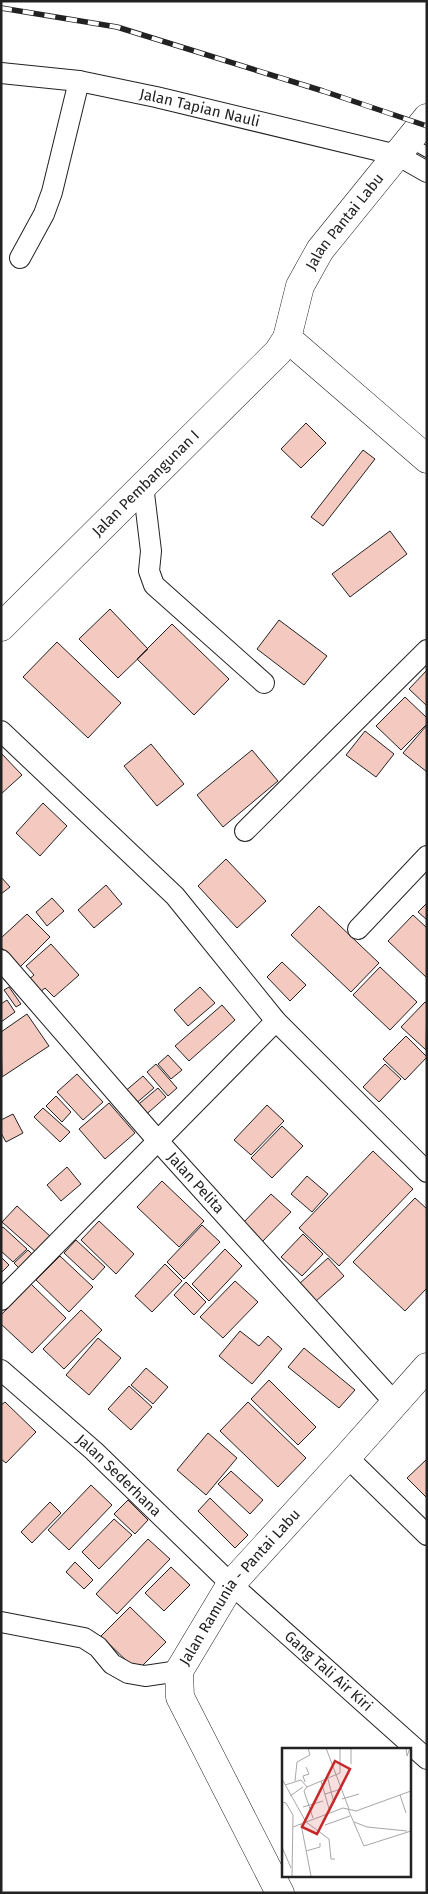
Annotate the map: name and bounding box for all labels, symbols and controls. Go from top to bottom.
street label: Jalan Tapian Nauli [138,85,262,131]
street label: Jalan Pantai Labu [302,170,387,273]
street label: Jalan Pembangunan I [89,426,203,540]
street label: Jalan Pelita [164,1148,228,1217]
street label: Jalan Sederhana [72,1430,165,1520]
street label: Jalan Ramunia - Pantai Labu [175,1505,304,1669]
street label: Gang Tali Air Kiri [281,1627,376,1715]
inset map [282,1748,410,1876]

